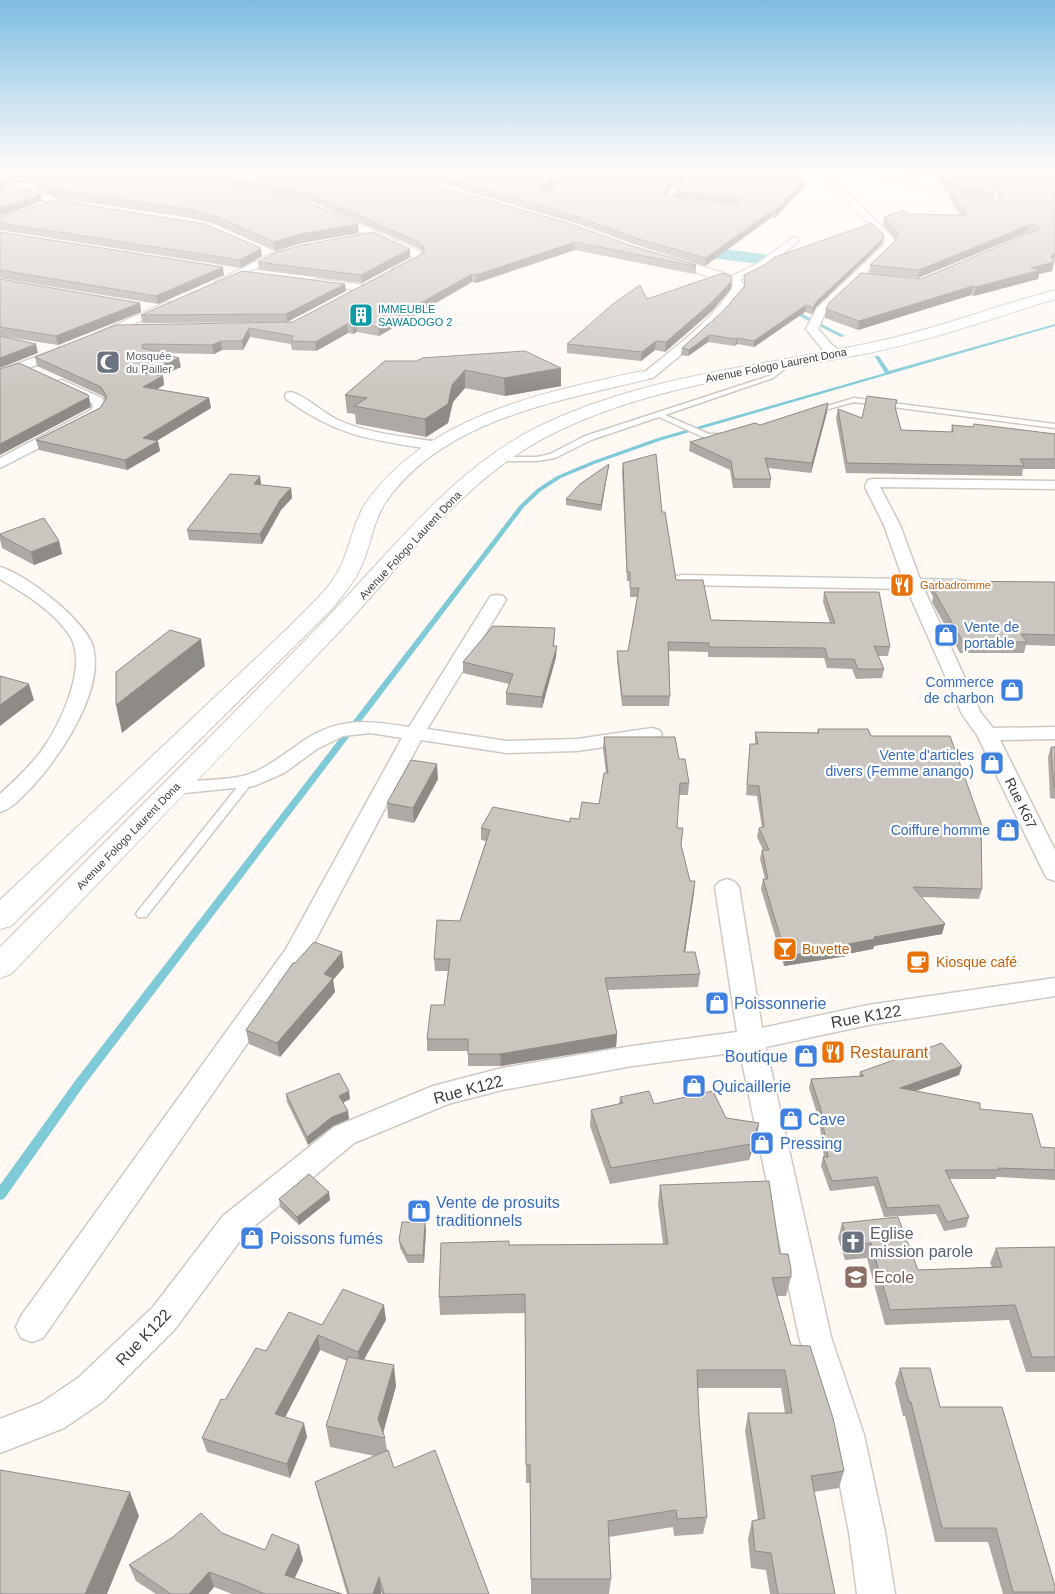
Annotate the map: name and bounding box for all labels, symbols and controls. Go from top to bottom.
building icon: IMMEUBLE SAWADOGO 2 [348,302,374,328]
place label: IMMEUBLE SAWADOGO 2 [378,303,452,328]
street label: Avenue Fologo Laurent Dona [704,345,848,385]
mosque icon: Mosquée du Pailler [95,349,121,375]
place label: Mosquée du Pailler [126,350,172,375]
street label: Avenue Fologo Laurent Dona [357,488,464,602]
restaurant icon: Garbadromme [889,572,915,598]
place label: Garbadromme [920,579,991,591]
place label: Vente de portable [964,619,1019,651]
shop icon: Vente de portable [933,622,959,648]
place label: Commerce de charbon [924,674,994,706]
shop icon: Commerce de charbon [999,677,1025,703]
place label: Vente d'articles divers (Femme anango) [825,747,974,779]
shop icon: Vente d'articles divers (Femme anango) [979,750,1005,776]
street label: Rue K67 [1002,775,1040,831]
street label: Avenue Fologo Laurent Dona [74,780,183,892]
shop icon: Coiffure homme [995,817,1021,843]
place label: Coiffure homme [891,822,990,838]
bar icon: Buvette [772,936,798,962]
place label: Buvette [802,941,850,957]
cafe icon: Kiosque café [905,949,931,975]
place label: Kiosque café [936,954,1017,970]
shop icon: Poissonnerie [704,990,730,1016]
place label: Poissonnerie [734,995,827,1012]
street label: Rue K122 [830,1002,903,1031]
restaurant icon: Restaurant [820,1039,846,1065]
shop icon: Boutique [793,1043,819,1069]
place label: Restaurant [850,1044,929,1061]
place label: Boutique [725,1048,788,1065]
street label: Rue K122 [432,1072,505,1107]
shop icon: Quicaillerie [681,1073,707,1099]
place label: Quicaillerie [712,1078,791,1095]
shop icon: Cave [778,1106,804,1132]
place label: Cave [808,1111,845,1128]
shop icon: Pressing [749,1130,775,1156]
place label: Pressing [780,1135,842,1152]
place label: Vente de prosuits traditionnels [436,1194,560,1229]
shop icon: Vente de prosuits traditionnels [406,1198,432,1224]
shop icon: Poissons fumés [239,1225,265,1251]
place label: Eglise mission parole [870,1225,973,1260]
church icon: Eglise mission parole [840,1229,866,1255]
place label: Poissons fumés [270,1230,383,1247]
school or university icon: Ecole [843,1264,869,1290]
place label: Ecole [874,1269,914,1286]
street label: Rue K122 [113,1306,174,1369]

